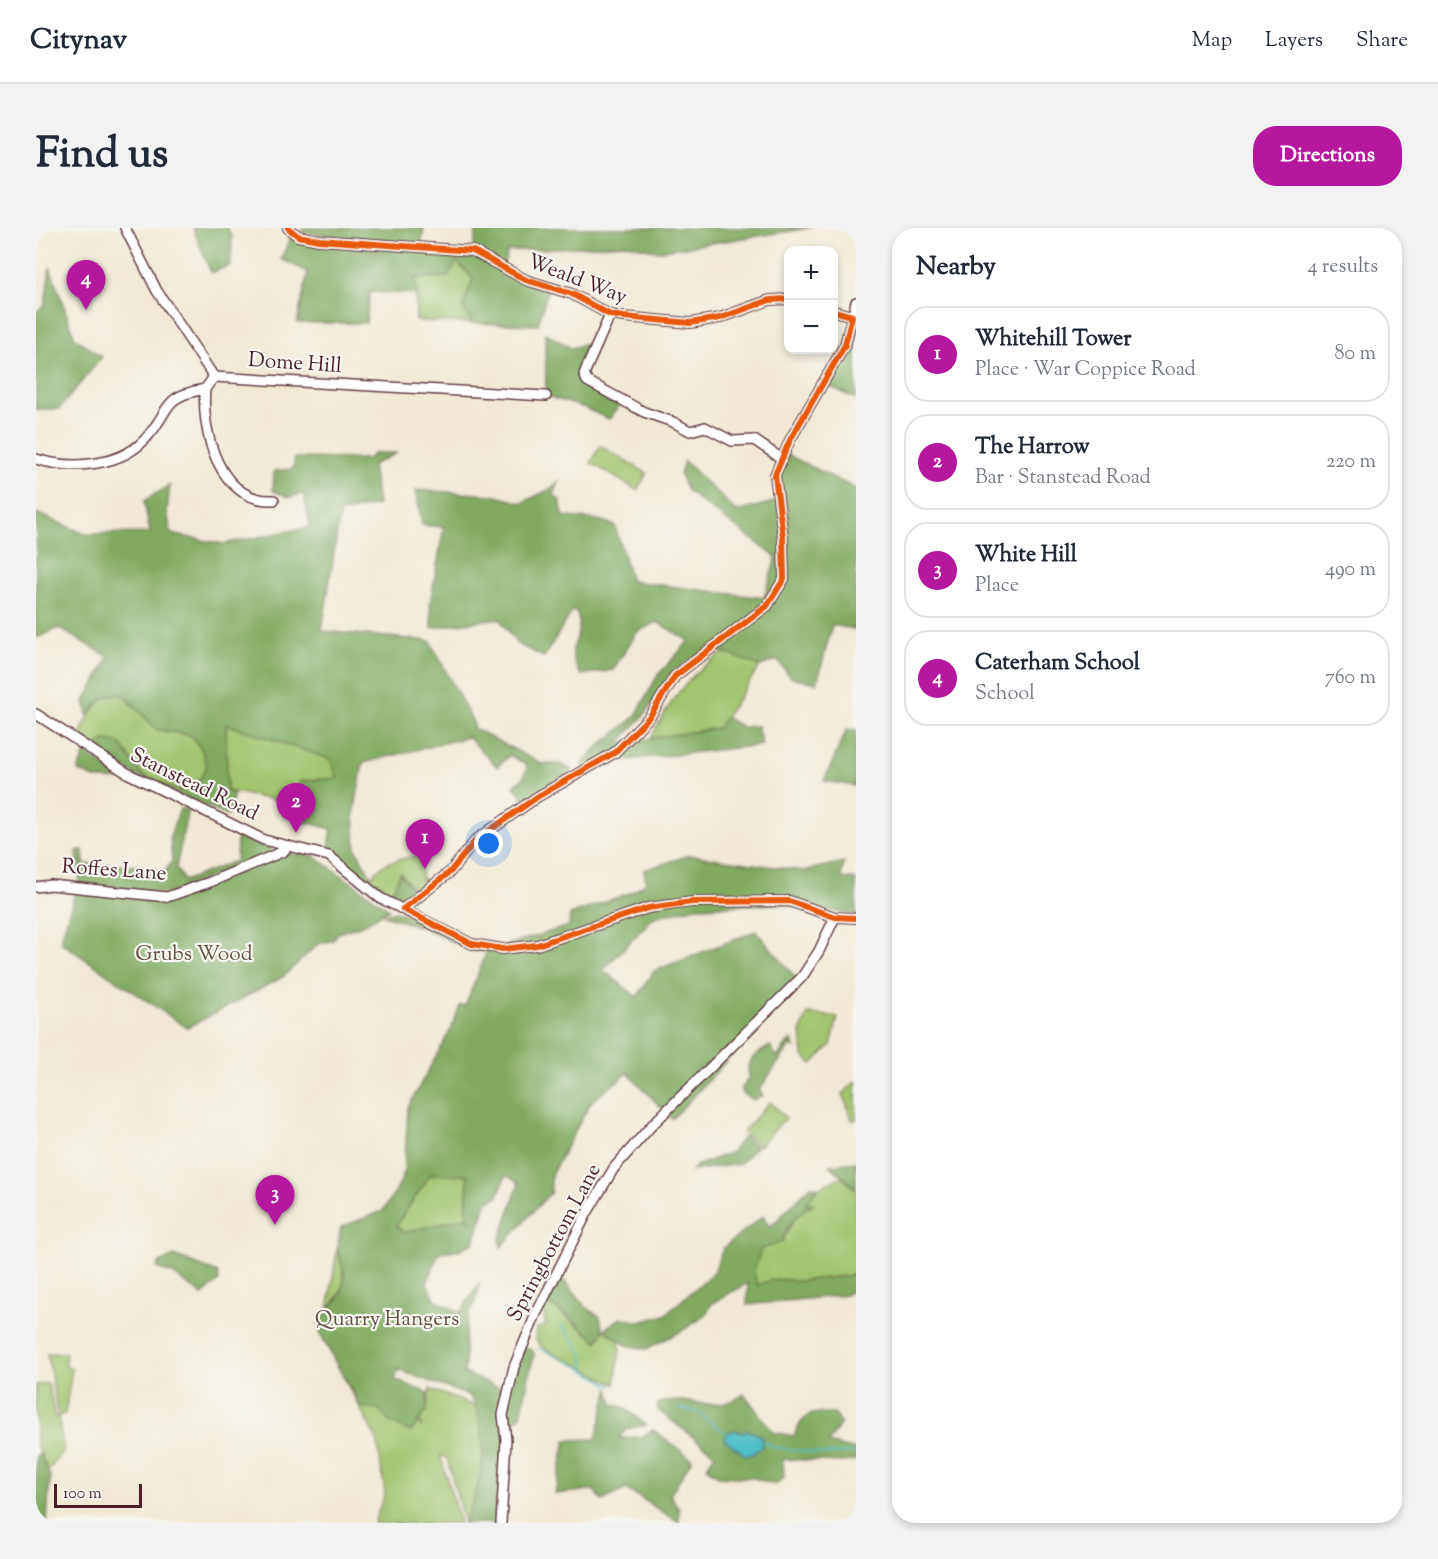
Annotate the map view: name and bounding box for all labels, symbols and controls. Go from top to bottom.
text: Citynav [30,21,127,61]
text: Map [1192,26,1232,56]
text: Layers [1265,26,1323,56]
text: Share [1356,26,1408,56]
text: Find us [36,126,168,186]
button: Directions [1253,126,1402,186]
map controls [784,246,838,354]
button: + [784,246,838,300]
street label: Weald Way [523,247,632,313]
text: Nearby [916,249,996,286]
text: 4 results [1307,253,1378,282]
pin: 4 [67,260,106,310]
button: − [784,300,838,354]
text: Whitehill Tower [975,324,1132,356]
text: 1 [934,340,941,369]
text: 80 m [1335,340,1376,369]
street label: Dome Hill [247,346,343,382]
text: Place · War Coppice Road [975,356,1196,385]
text: The Harrow [975,432,1090,464]
text: 2 [933,448,942,477]
text: 220 m [1326,448,1376,477]
text: Bar · Stanstead Road [975,464,1151,493]
text: White Hill [975,540,1077,572]
text: 3 [933,556,942,585]
text: 490 m [1325,556,1376,585]
text: Place [975,572,1019,601]
text: Caterham School [975,648,1140,680]
text: 4 [932,664,943,693]
text: 760 m [1325,664,1376,693]
text: School [975,680,1035,709]
street label: Stanstead Road [125,741,264,829]
pin: 2 [276,784,316,833]
pin: 1 [406,820,444,869]
your location [474,829,503,858]
street label: Roffes Lane [61,852,167,890]
park label: Grubs Wood [135,940,253,970]
street label: Springbottom Lane [501,1159,609,1327]
pin: 3 [256,1176,294,1225]
park label: Quarry Hangers [315,1305,459,1335]
scale bar [54,1481,142,1508]
text: 100 m [63,1483,102,1506]

